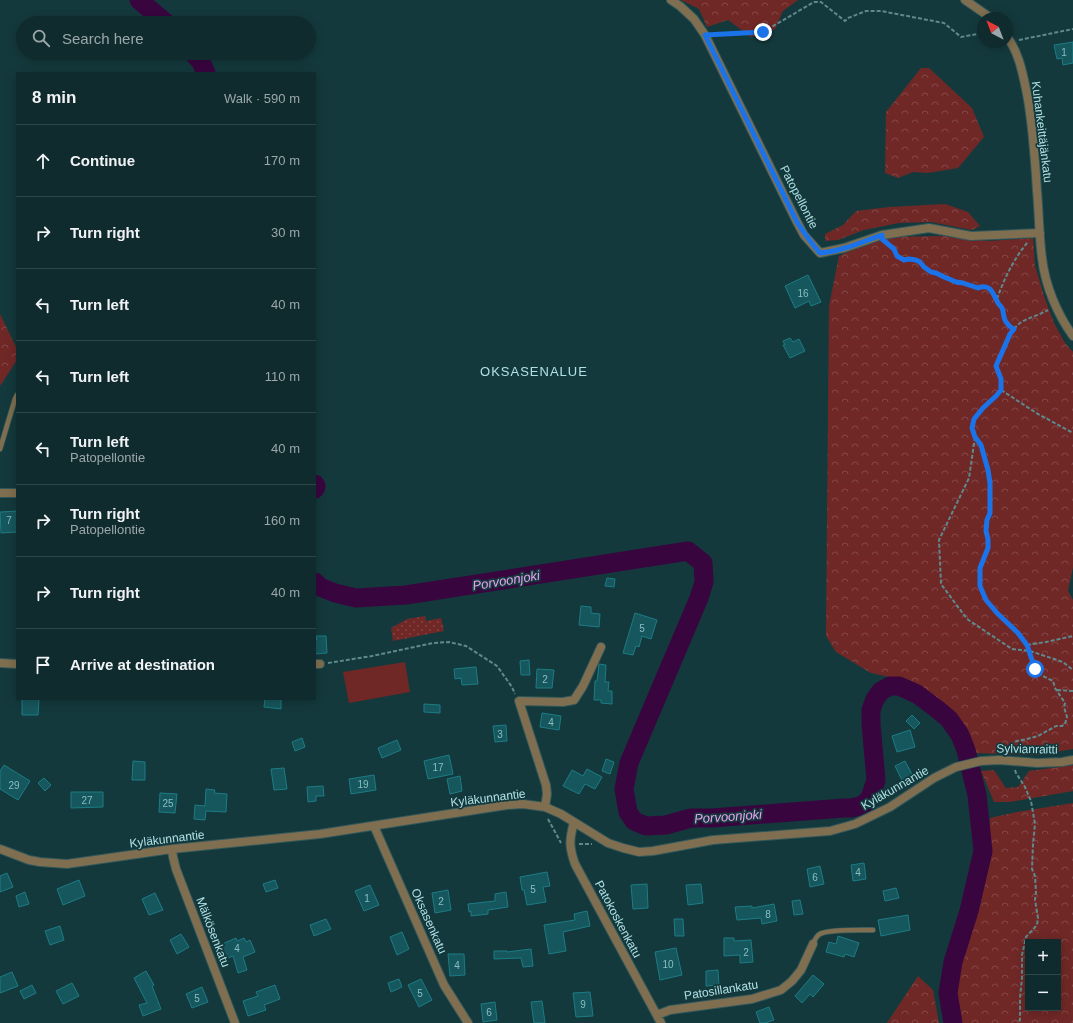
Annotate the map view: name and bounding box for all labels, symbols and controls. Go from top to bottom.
north arrow [977,12,1013,48]
search box [16,16,316,60]
route end [754,23,772,41]
icon: search [30,27,52,49]
text: Search here [62,30,144,47]
house number: 1 [1061,47,1067,58]
street label: Kuhankeittäjänkatu [1029,80,1055,184]
text: 8 min [32,88,76,107]
text: Walk · 590 m [224,91,300,106]
icon: ahead [32,150,54,172]
text: Continue [70,152,135,169]
text: 170 m [264,153,300,168]
street label: Patopellontie [777,163,821,231]
icon: right [32,222,54,244]
text: Turn right [70,224,140,241]
text: 30 m [271,225,300,240]
house number: 16 [797,288,809,299]
icon: left [32,294,54,316]
text: Turn left [70,296,129,313]
text: 40 m [271,297,300,312]
district label: OKSASENALUE [480,364,588,379]
icon: left [32,366,54,388]
text: Turn left [70,368,129,385]
text: 110 m [265,369,300,384]
text: Turn left [70,433,129,450]
icon: left [32,438,54,460]
text: 40 m [271,441,300,456]
text: Patopellontie [70,450,145,465]
text: Turn right [70,505,140,522]
icon: right [32,510,54,532]
text: 160 m [264,513,300,528]
house number: 7 [6,515,12,526]
text: Patopellontie [70,522,145,537]
water label: Porvoonjoki [471,568,542,593]
icon: right [32,582,54,604]
text: Turn right [70,584,140,601]
text: 40 m [271,585,300,600]
house number: 5 [639,623,645,634]
icon: arrive [32,654,54,676]
text: Arrive at destination [70,656,215,673]
route start [1026,660,1044,678]
house number: 2 [542,674,548,685]
house number: 4 [548,717,554,728]
house number: 3 [497,729,503,740]
street label: Sylvianraitti [996,741,1058,757]
house number: 17 [432,762,444,773]
street label: Kyläkunnantie [859,763,931,813]
house number: 19 [357,779,369,790]
house number: 29 [8,780,20,791]
street label: Kyläkunnantie [450,786,527,810]
house number: 27 [81,795,93,806]
house number: 25 [162,798,174,809]
water label: Porvoonjoki [694,807,764,826]
street label: Kyläkunnantie [129,827,206,851]
house number: 4 [855,867,861,878]
house number: 6 [812,872,818,883]
street label: Patokoskenkatu [592,878,644,960]
house number: 5 [530,884,536,895]
street label: Oksasenkatu [408,886,450,956]
house number: 1 [364,893,370,904]
street label: Mälkösenkatu [193,895,233,969]
house number: 2 [438,896,444,907]
house number: 8 [765,909,771,920]
map controls [1025,939,1061,1011]
button: + [1025,939,1061,975]
house number: 4 [234,943,240,954]
house number: 2 [743,947,749,958]
house number: 10 [662,959,674,970]
house number: 4 [454,960,460,971]
button: − [1025,975,1061,1011]
street label: Patosillankatu [683,977,759,1003]
house number: 5 [417,988,423,999]
house number: 5 [194,993,200,1004]
house number: 9 [580,999,586,1010]
house number: 6 [486,1007,492,1018]

